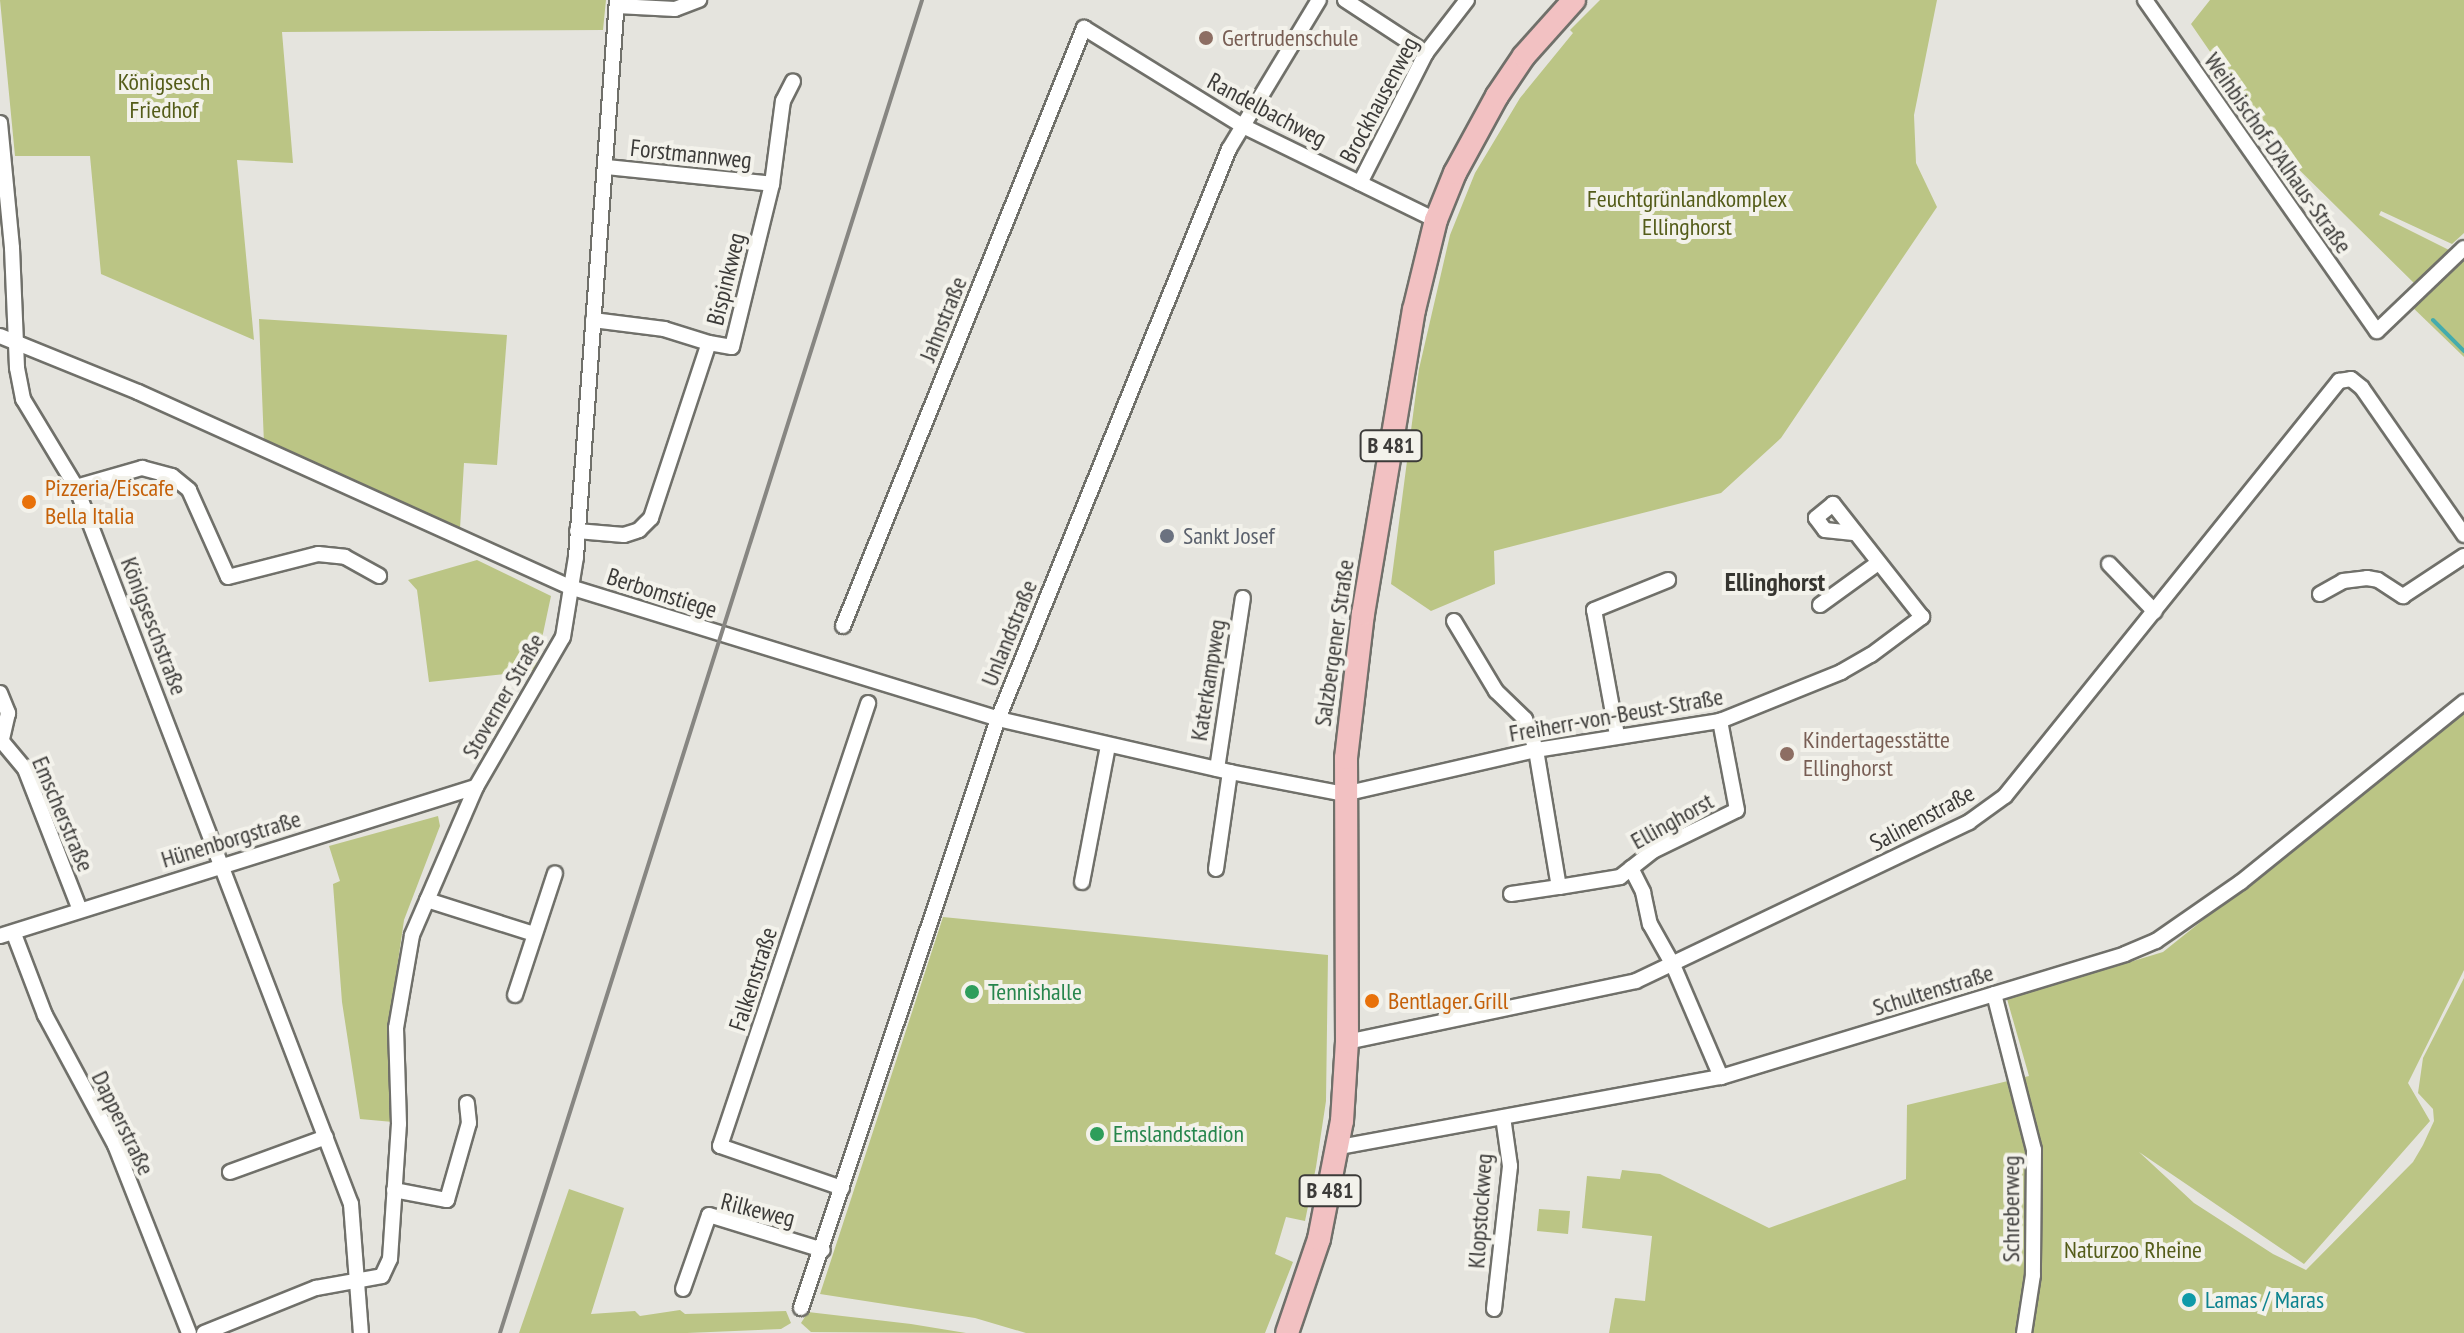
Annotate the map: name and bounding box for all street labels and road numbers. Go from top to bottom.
street label: Brockhausenweg [1334,32,1424,168]
street label: Weihbischof-D'Alhaus-Straße [2198,47,2358,259]
street label: Randelbachweg [1203,67,1331,153]
street label: Forstmannweg [629,133,753,175]
street label: Bispinkweg [701,230,751,328]
street label: Jahnstraße [913,272,973,366]
road number: B 481 [1359,428,1423,464]
street label: Königseschstraße [115,553,193,699]
street label: Salzbergener Straße [1308,558,1360,728]
street label: Berbomstiege [603,562,721,624]
street label: Unlandstraße [975,576,1043,690]
street label: Katerkampweg [1184,617,1232,743]
street label: Stoverner Straße [456,628,550,764]
street label: Freiherr-von-Beust-Straße [1507,682,1725,748]
street label: Emscherstraße [26,752,100,876]
street label: Salinenstraße [1865,778,1979,858]
street label: Ellinghorst [1626,787,1718,855]
street label: Hünenborgstraße [158,804,304,874]
street label: Falkenstraße [723,924,783,1034]
street label: Schultenstraße [1869,958,1997,1022]
street label: Dapperstraße [85,1066,161,1180]
street label: Klopstockweg [1462,1153,1498,1269]
street label: Schreberweg [1997,1156,2025,1262]
road number: B 481 [1298,1173,1362,1209]
street label: Rilkeweg [718,1187,798,1233]

